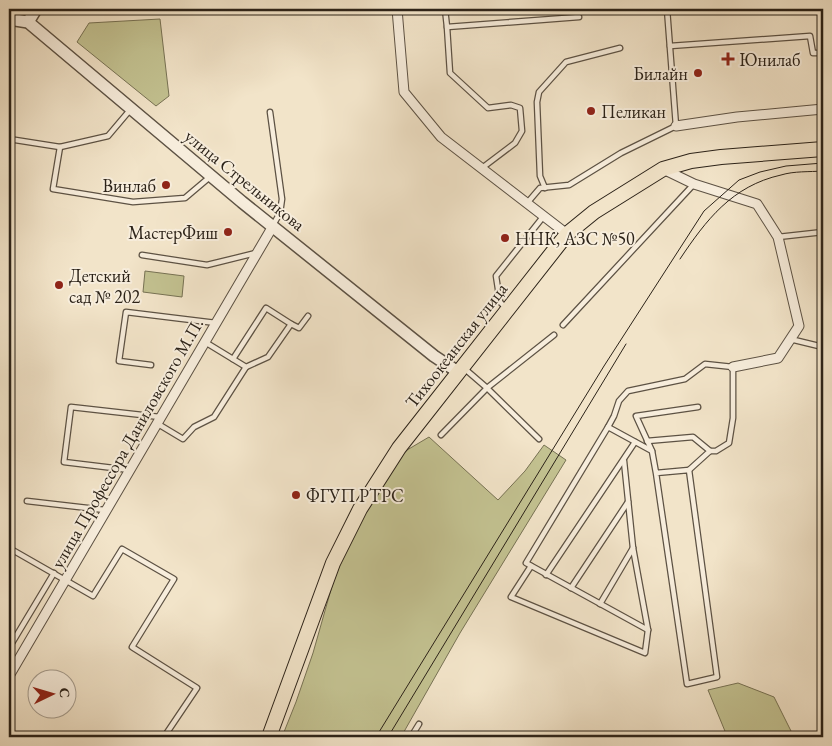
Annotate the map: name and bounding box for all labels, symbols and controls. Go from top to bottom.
place label: Юнилаб [739,48,800,71]
marker: Юнилаб [721,52,735,66]
place label: Билайн [633,62,688,85]
marker: Билайн [692,67,704,79]
place label: Пеликан [601,100,666,123]
marker: Пеликан [585,105,597,117]
street label: улица Стрельникова [180,124,311,236]
place label: Винлаб [102,174,156,197]
marker: Винлаб [160,179,172,191]
place label: МастерФиш [128,221,219,244]
marker: МастерФиш [222,226,234,238]
place label: ННК, АЗС №50 [515,227,635,250]
marker: ННК, АЗС №50 [499,232,511,244]
place label: Детский сад № 202 [69,264,141,308]
street label: Тихоокеанская улица [400,277,513,412]
marker: Детский сад № 202 [53,279,65,291]
street label: улица Профессора Даниловского М.П. [46,314,208,572]
place label: ФГУП РТРС [306,484,404,507]
marker: ФГУП РТРС [290,489,302,501]
north arrow [28,668,78,718]
text: С [56,687,74,699]

